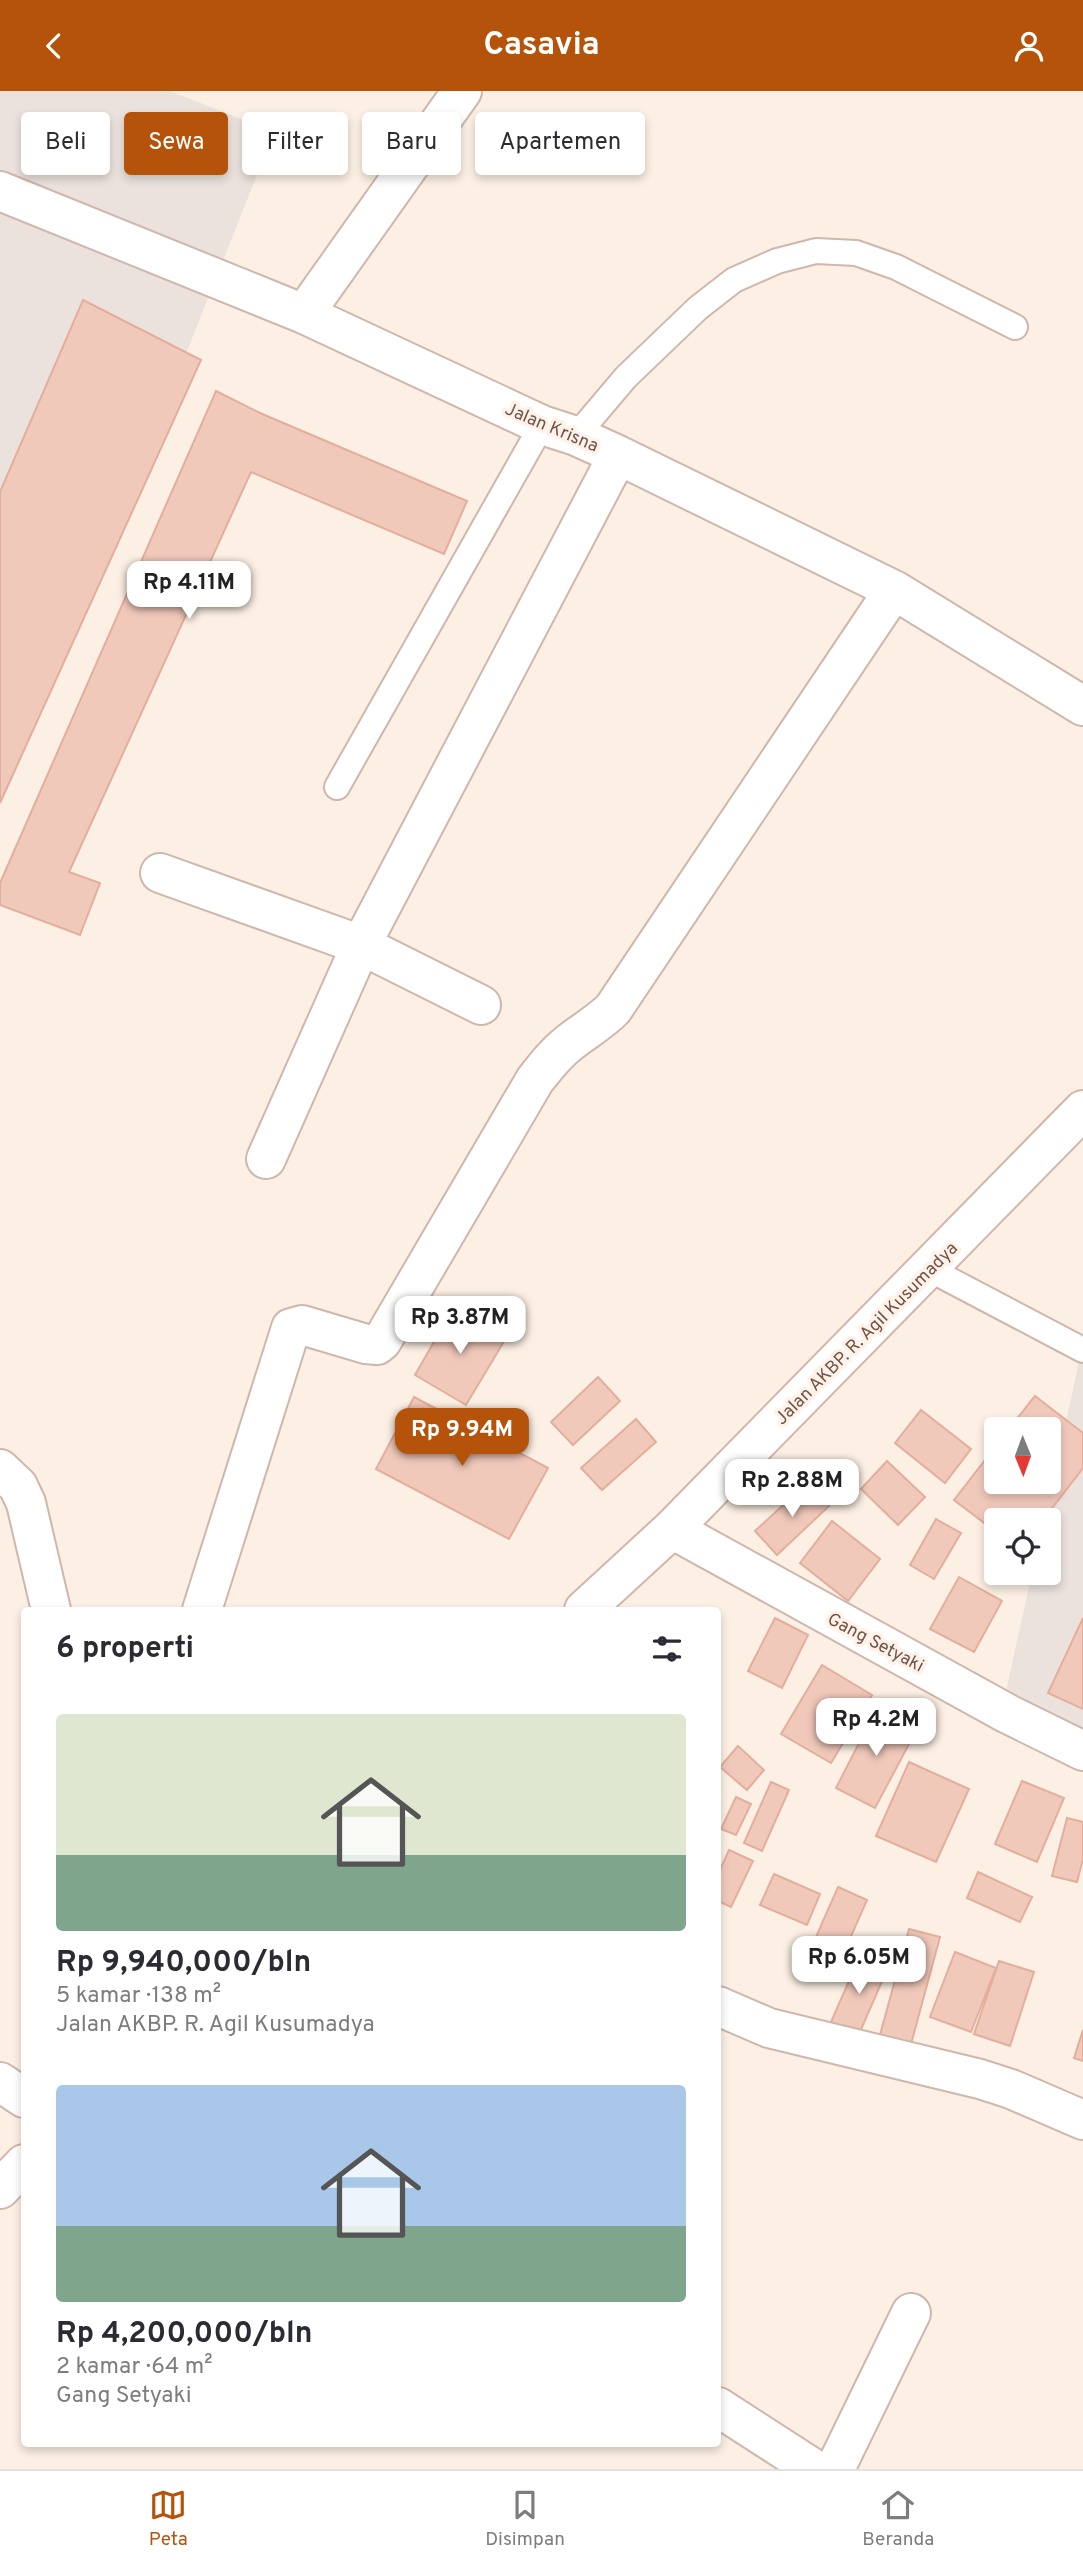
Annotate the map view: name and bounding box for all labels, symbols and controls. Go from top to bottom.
text: Casavia [483,26,600,66]
icon: back [35,27,73,65]
icon: person [1010,27,1048,65]
chip: Beli [21,112,110,175]
chip: Sewa [124,112,228,175]
chip: Filter [242,112,348,175]
chip: Baru [362,112,461,175]
chip: Apartemen [475,112,645,175]
street label: Jalan Krisna [501,398,602,458]
pin: Rp 4.11M [117,561,261,621]
text: Rp 4.11M [143,569,235,598]
street label: Jalan AKBP. R. Agil Kusumadya [771,1238,963,1430]
pin: Rp 3.87M [388,1297,532,1356]
text: Rp 3.87M [411,1304,509,1333]
pin: Rp 9.94M [390,1409,534,1468]
text: Rp 9.94M [411,1416,513,1445]
north arrow [984,1417,1060,1495]
map controls [984,1417,1061,1585]
pin: Rp 2.88M [720,1459,864,1519]
text: Rp 2.88M [741,1467,843,1496]
button: locate [984,1508,1061,1585]
street label: Gang Setyaki [823,1608,928,1678]
icon: filters [648,1630,686,1668]
text: 6 properti [56,1631,194,1668]
pin: Rp 4.2M [811,1699,941,1758]
text: Rp 4.2M [832,1706,920,1735]
icon: home [308,1759,434,1885]
pin: Rp 6.05M [787,1937,931,1996]
text: Rp 6.05M [808,1944,910,1973]
text: Rp 9,940,000/bln [56,1945,311,1982]
text: 5 kamar · 138 m² [56,1982,221,2011]
text: Jalan AKBP. R. Agil Kusumadya [56,2011,375,2040]
icon: home [308,2130,434,2256]
text: Rp 4,200,000/bln [56,2316,312,2353]
text: 2 kamar · 64 m² [56,2353,213,2382]
text: Gang Setyaki [56,2382,192,2411]
tab: Peta [149,2486,188,2552]
tab: Disimpan [485,2486,565,2552]
tab: Beranda [862,2486,934,2552]

